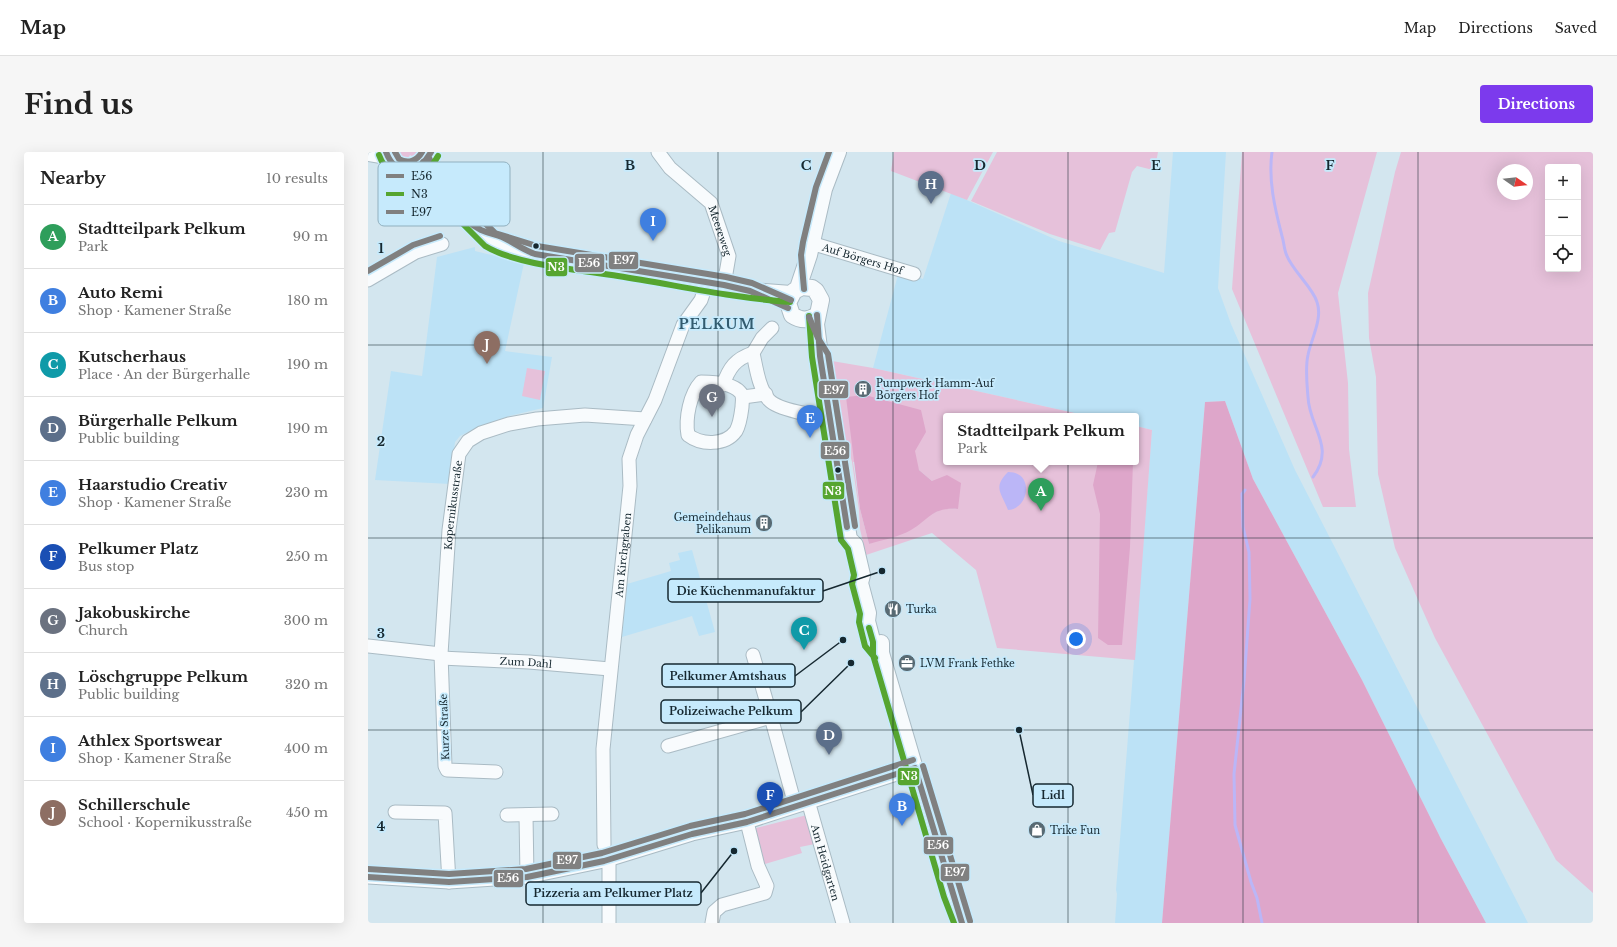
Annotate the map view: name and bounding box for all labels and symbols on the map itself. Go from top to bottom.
text: B [625,157,635,174]
text: C [801,157,812,174]
text: D [974,157,986,174]
text: E [1151,157,1161,174]
text: F [1326,157,1335,174]
legend [378,162,510,226]
north arrow [1497,164,1533,200]
text: E56 [411,169,432,183]
pin: H [918,171,944,204]
text: N3 [411,187,428,201]
street label: Meereweg [705,204,735,259]
text: E97 [411,205,432,219]
pin: I [640,208,666,241]
text: 1 [378,240,384,257]
street label: Auf Börgers Hof [820,240,906,278]
unlabelled marker [531,241,541,251]
line badge: E97 [608,251,639,270]
line badge: E56 [574,253,605,273]
text: E97 [613,253,635,267]
text: E56 [578,256,600,270]
line badge: N3 [545,257,568,277]
text: N3 [547,260,565,274]
district label: PELKUM [678,315,756,333]
pin: J [474,331,500,364]
place label: Pumpwerk Hamm-Auf Börgers Hof [876,377,996,402]
building icon: Pumpwerk Hamm-Auf Börgers Hof [853,379,873,399]
line badge: E97 [818,380,849,399]
text: E97 [823,383,845,397]
pin: G [699,384,725,417]
pin: E [797,405,823,438]
text: 2 [377,433,385,450]
line badge: E56 [820,441,850,460]
text: E56 [824,444,846,458]
street label: Kopernikusstraße [442,459,465,550]
unlabelled marker [833,465,843,475]
pin: A [1028,478,1054,511]
line badge: N3 [822,481,845,500]
text: N3 [824,484,842,498]
place label: Gemeindehaus Pelikanum [674,511,751,536]
street label: Am Kirchgraben [613,512,634,599]
building icon: Gemeindehaus Pelikanum [754,513,774,533]
callout: Die Küchenmanufaktur [668,579,823,602]
text: Die Küchenmanufaktur [677,584,816,598]
restaurant icon: Turka [883,599,903,619]
place label: Turka [906,603,937,616]
pin: C [791,617,817,650]
text: 3 [377,625,385,642]
your location [1066,629,1086,649]
office icon: LVM Frank Fethke [897,653,917,673]
street label: Zum Dahl [499,655,553,671]
place label: LVM Frank Fethke [920,657,1015,670]
callout: Pelkumer Amtshaus [662,664,795,687]
text: Pelkumer Amtshaus [670,669,786,683]
street label: Kurze Straße [437,693,452,760]
callout: Polizeiwache Pelkum [661,700,801,723]
text: Polizeiwache Pelkum [669,704,793,718]
pin: D [816,722,842,755]
line badge: N3 [897,767,920,786]
text: N3 [900,769,918,783]
pin: F [757,782,783,815]
callout: Lidl [1033,784,1073,807]
text: Lidl [1041,788,1065,802]
pin: B [889,793,915,826]
text: 4 [377,818,386,835]
shop icon: Trike Fun [1027,820,1047,840]
street label: Am Heidgarten [808,822,842,903]
place label: Trike Fun [1050,824,1100,837]
line badge: E56 [923,836,954,855]
text: E56 [927,838,949,852]
line badge: E97 [552,851,582,870]
text: E97 [556,853,578,867]
line badge: E97 [940,863,970,882]
text: E97 [944,865,966,879]
line badge: E56 [493,869,524,888]
text: E56 [497,871,519,885]
callout: Pizzeria am Pelkumer Platz [526,882,701,905]
text: Pizzeria am Pelkumer Platz [533,886,693,900]

